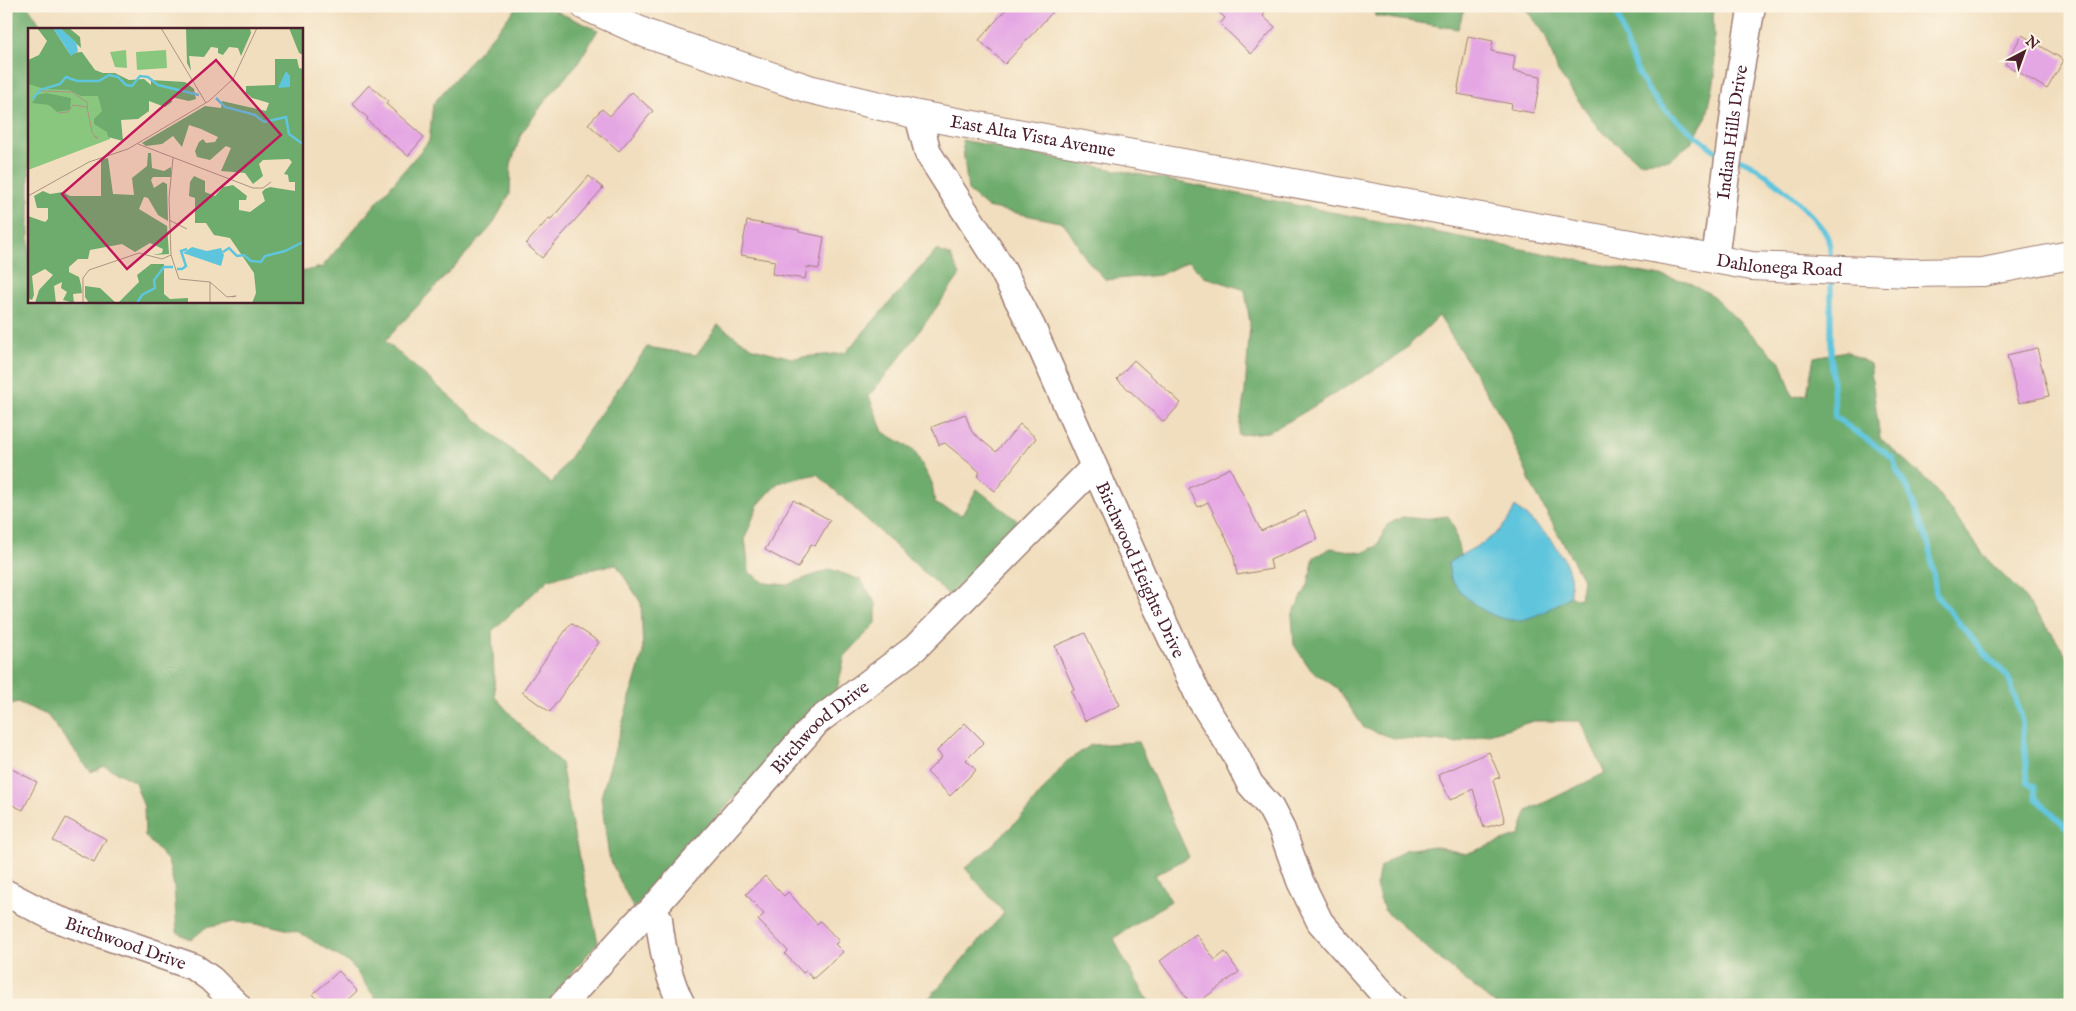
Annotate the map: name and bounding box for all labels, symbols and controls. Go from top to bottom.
inset map [28,28,302,302]
north arrow [1998,28,2048,78]
text: N [2021,32,2042,54]
street label: Indian Hills Drive [1713,63,1754,201]
street label: East Alta Vista Avenue [948,111,1117,164]
street label: Dahlonega Road [1714,250,1843,283]
street label: Birchwood Heights Drive [1089,479,1189,662]
street label: Birchwood Drive [767,676,874,779]
street label: Birchwood Drive [61,913,189,976]

